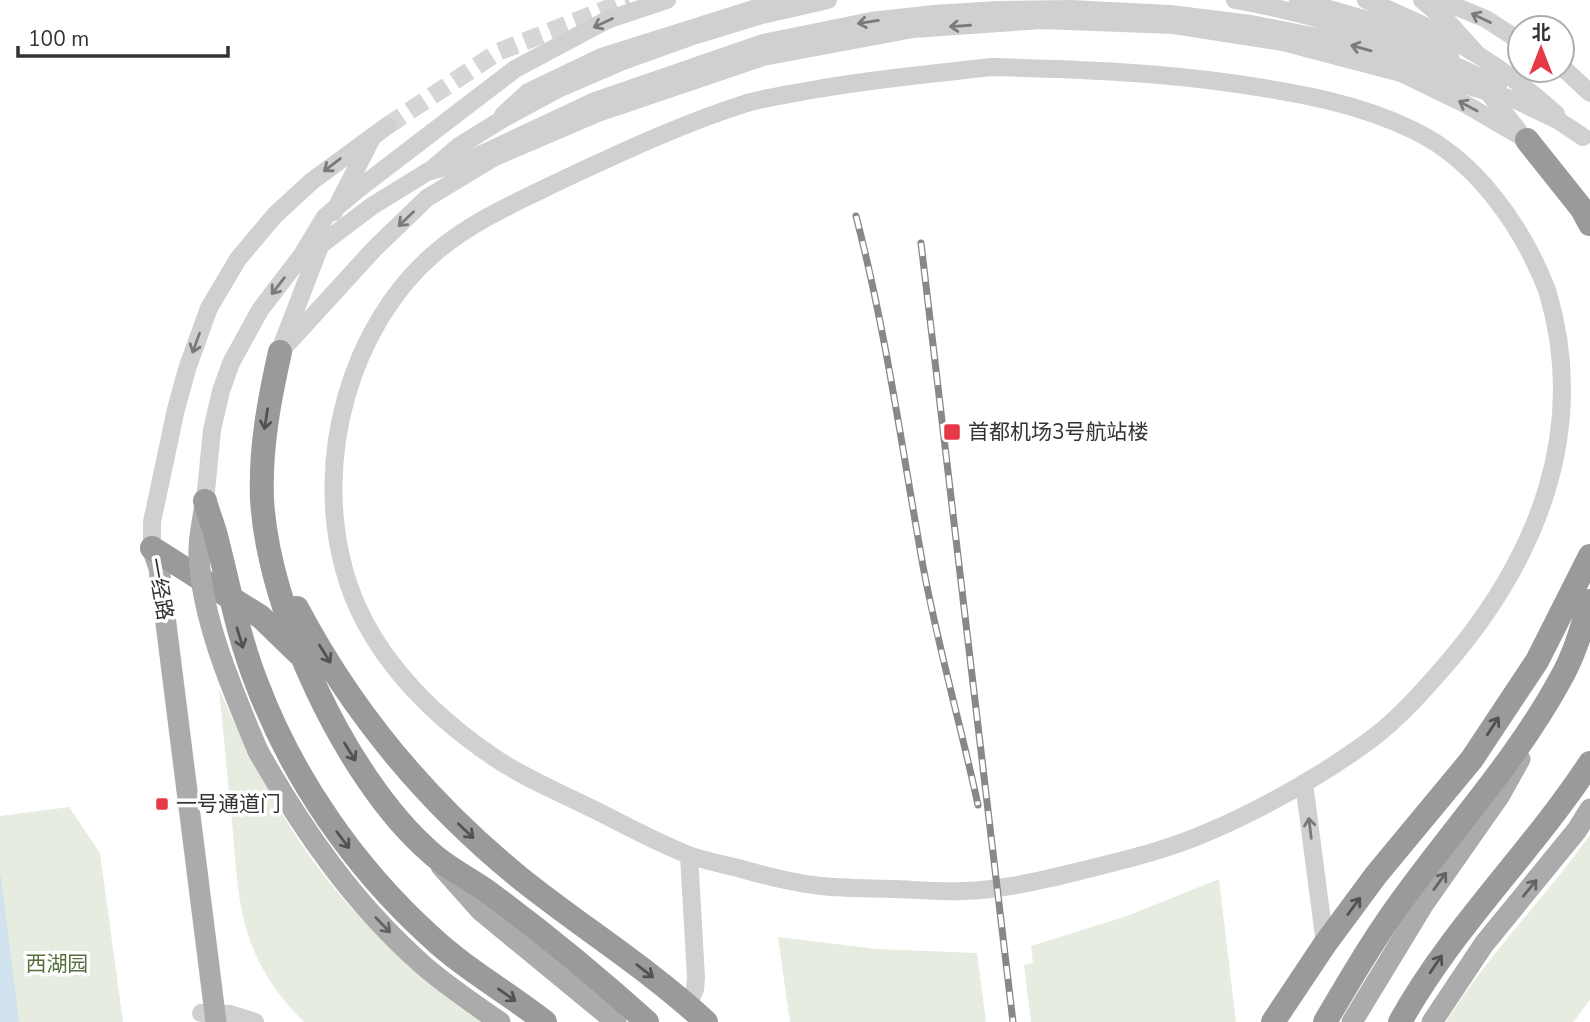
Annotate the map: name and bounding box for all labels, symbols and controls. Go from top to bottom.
one-way arrow [1471,11,1492,24]
scale bar [18,14,228,58]
north arrow [1506,14,1576,84]
one-way arrow [857,16,880,29]
one-way arrow [593,17,614,30]
one-way arrow [949,20,972,33]
text: 北 [1531,20,1551,46]
text: 100 m [28,25,89,53]
one-way arrow [1350,41,1373,54]
one-way arrow [1459,99,1479,113]
one-way arrow [323,158,342,173]
one-way arrow [397,210,414,227]
one-way arrow [271,276,286,294]
one-way arrow [189,332,202,354]
one-way arrow [259,407,272,430]
place label: 首都机场3号航站楼 [968,418,1149,446]
marker: 首都机场3号航站楼 [942,422,962,442]
street label: 一经路 [141,556,179,622]
one-way arrow [235,626,248,648]
one-way arrow [318,644,332,664]
one-way arrow [1487,717,1501,737]
one-way arrow [343,741,357,761]
place label: 一号通道门 [176,790,281,818]
marker: 一号通道门 [154,796,170,812]
one-way arrow [1303,817,1316,840]
one-way arrow [458,823,475,840]
one-way arrow [335,830,350,849]
one-way arrow [1432,872,1447,891]
one-way arrow [1522,879,1537,897]
one-way arrow [1346,897,1361,916]
one-way arrow [374,917,391,934]
park label: 西湖园 [26,950,89,978]
one-way arrow [1430,955,1444,975]
one-way arrow [636,964,654,979]
one-way arrow [497,988,516,1002]

